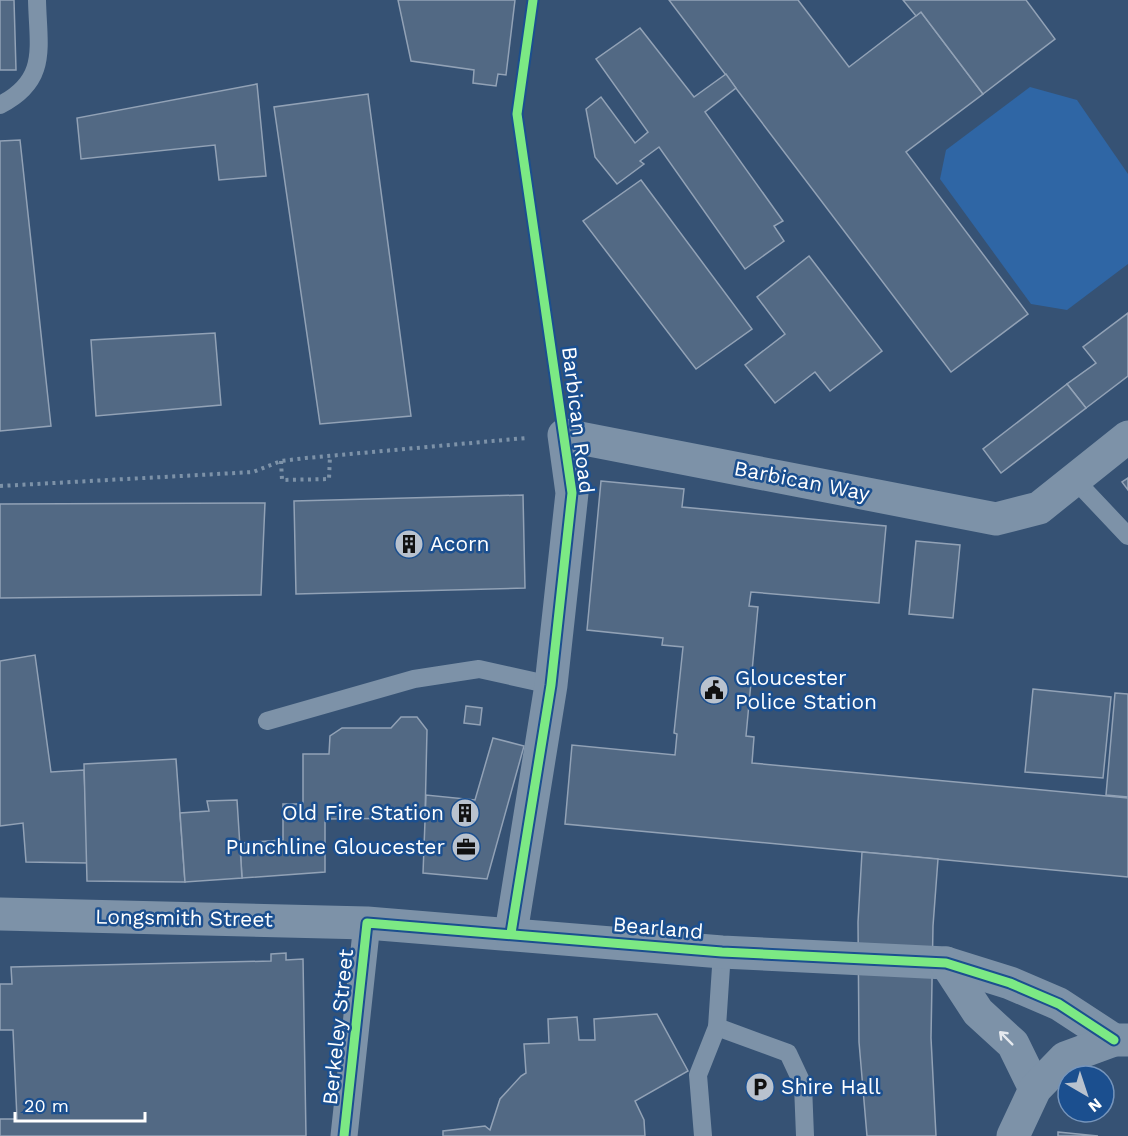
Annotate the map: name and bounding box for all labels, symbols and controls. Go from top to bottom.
street label: Barbican Road [557,345,600,495]
street label: Barbican Way [732,455,872,506]
building icon: Acorn [393,528,425,560]
place label: Acorn [430,531,490,556]
place label: Gloucester Police Station [735,665,877,714]
public building icon: Gloucester Police Station [698,674,730,706]
building icon: Old Fire Station [449,797,481,829]
place label: Old Fire Station [282,800,444,825]
office icon: Punchline Gloucester [450,831,482,863]
place label: Punchline Gloucester [226,834,445,859]
street label: Longsmith Street [95,903,273,932]
street label: Bearland [612,911,704,944]
street label: Berkeley Street [317,947,358,1106]
one-way arrow [999,1031,1014,1046]
north arrow [1056,1064,1116,1124]
parking icon: Shire Hall [744,1071,776,1103]
place label: Shire Hall [781,1074,881,1099]
scale bar [15,1085,146,1123]
text: N [1085,1094,1106,1116]
text: 20 m [24,1095,69,1116]

